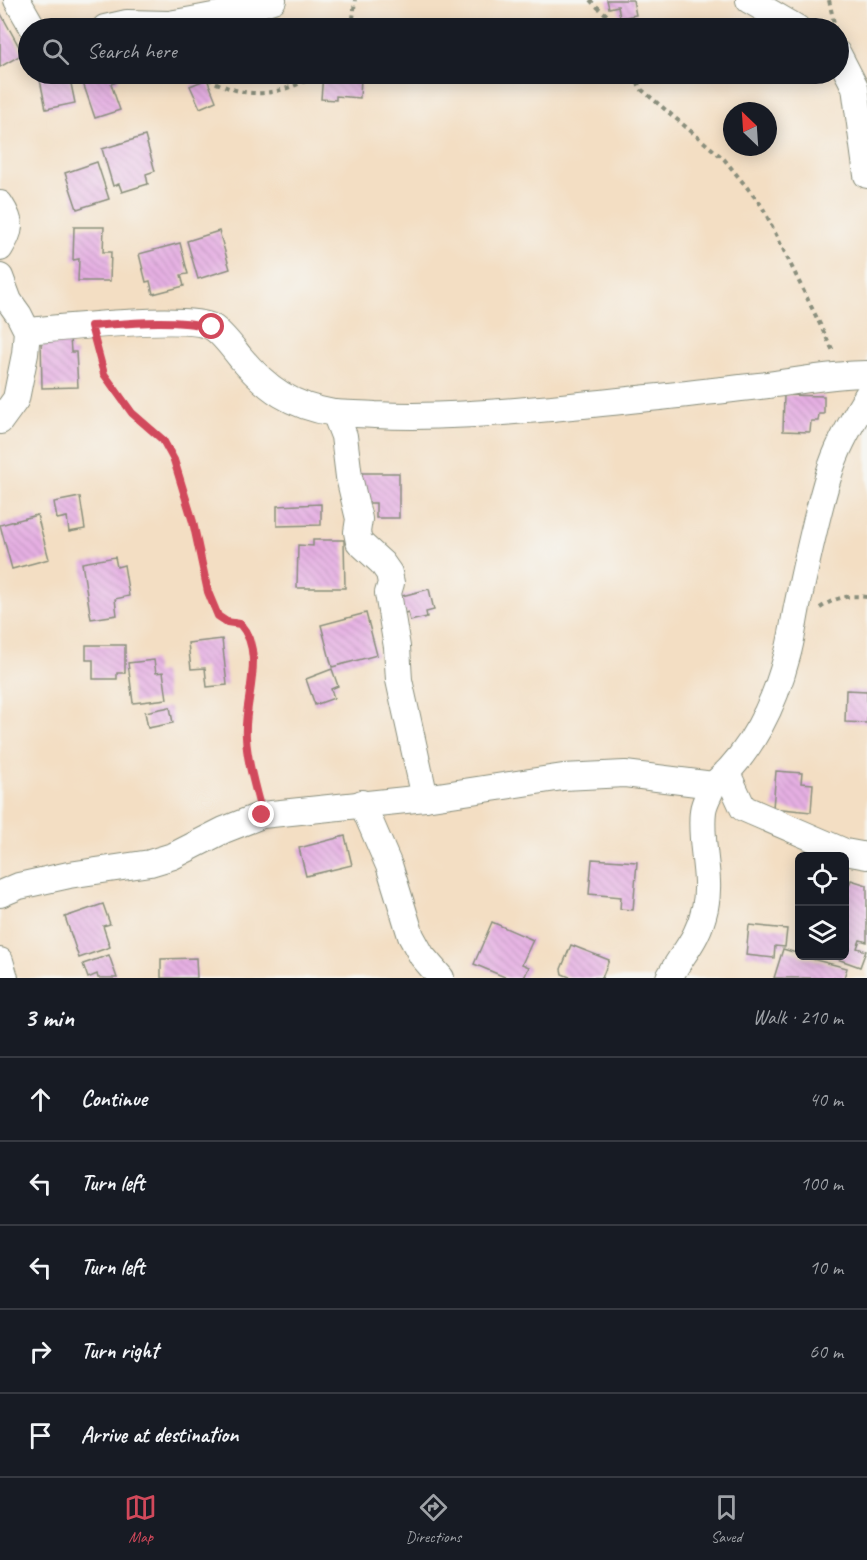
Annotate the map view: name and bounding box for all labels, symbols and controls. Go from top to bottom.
search box [18,18,849,84]
icon: search [39,35,72,68]
text: Search here [87,37,177,65]
north arrow [723,102,777,156]
route start [198,313,224,339]
route end [248,801,274,827]
map controls [795,852,849,960]
button: locate [795,852,849,906]
button: layers [795,906,849,960]
text: 3 min [24,1001,74,1034]
text: Walk · 210 m [753,1005,843,1030]
icon: ahead [24,1083,57,1116]
text: Continue [81,1085,147,1113]
text: 40 m [809,1087,843,1112]
icon: left [24,1167,57,1200]
text: Turn left [81,1169,145,1197]
text: 100 m [800,1171,843,1196]
icon: left [24,1251,57,1284]
text: Turn left [81,1253,145,1281]
text: 10 m [809,1255,843,1280]
icon: right [24,1335,57,1368]
text: Turn right [81,1337,158,1365]
text: 60 m [809,1339,843,1364]
icon: arrive [24,1419,57,1452]
text: Arrive at destination [81,1421,238,1449]
tab: Map [124,1491,157,1547]
tab: Directions [406,1491,461,1547]
tab: Saved [710,1491,743,1547]

